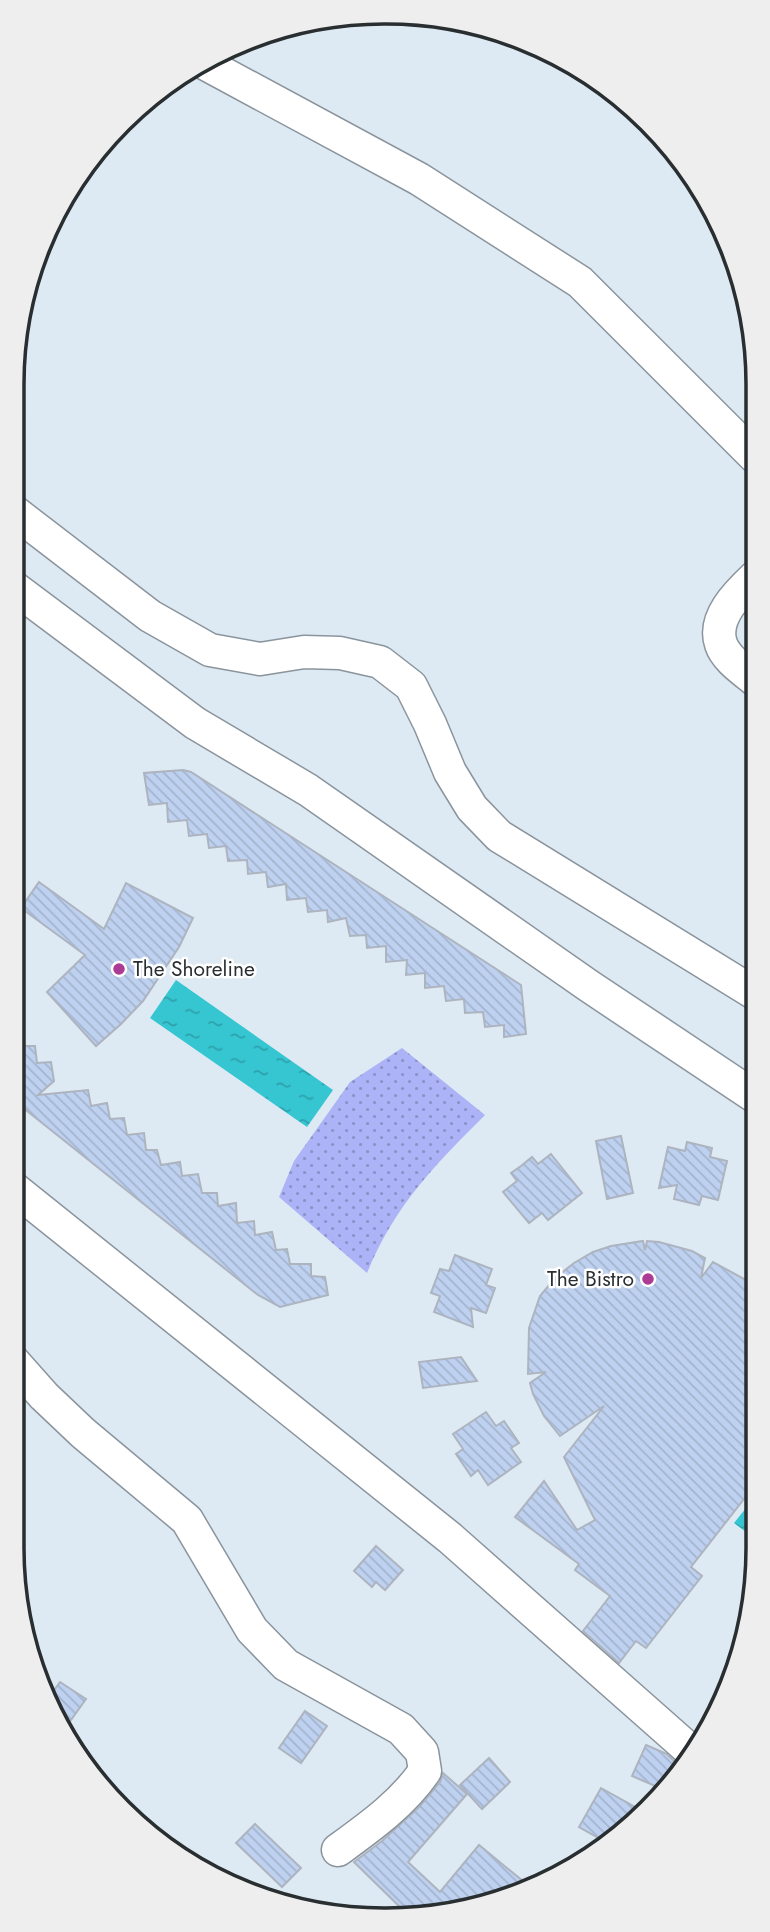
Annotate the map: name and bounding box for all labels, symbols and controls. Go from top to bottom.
place label: The Shoreline [133,954,255,984]
marker: The Shoreline [111,961,127,977]
place label: The Bistro [547,1264,634,1294]
marker: The Bistro [640,1271,656,1287]

